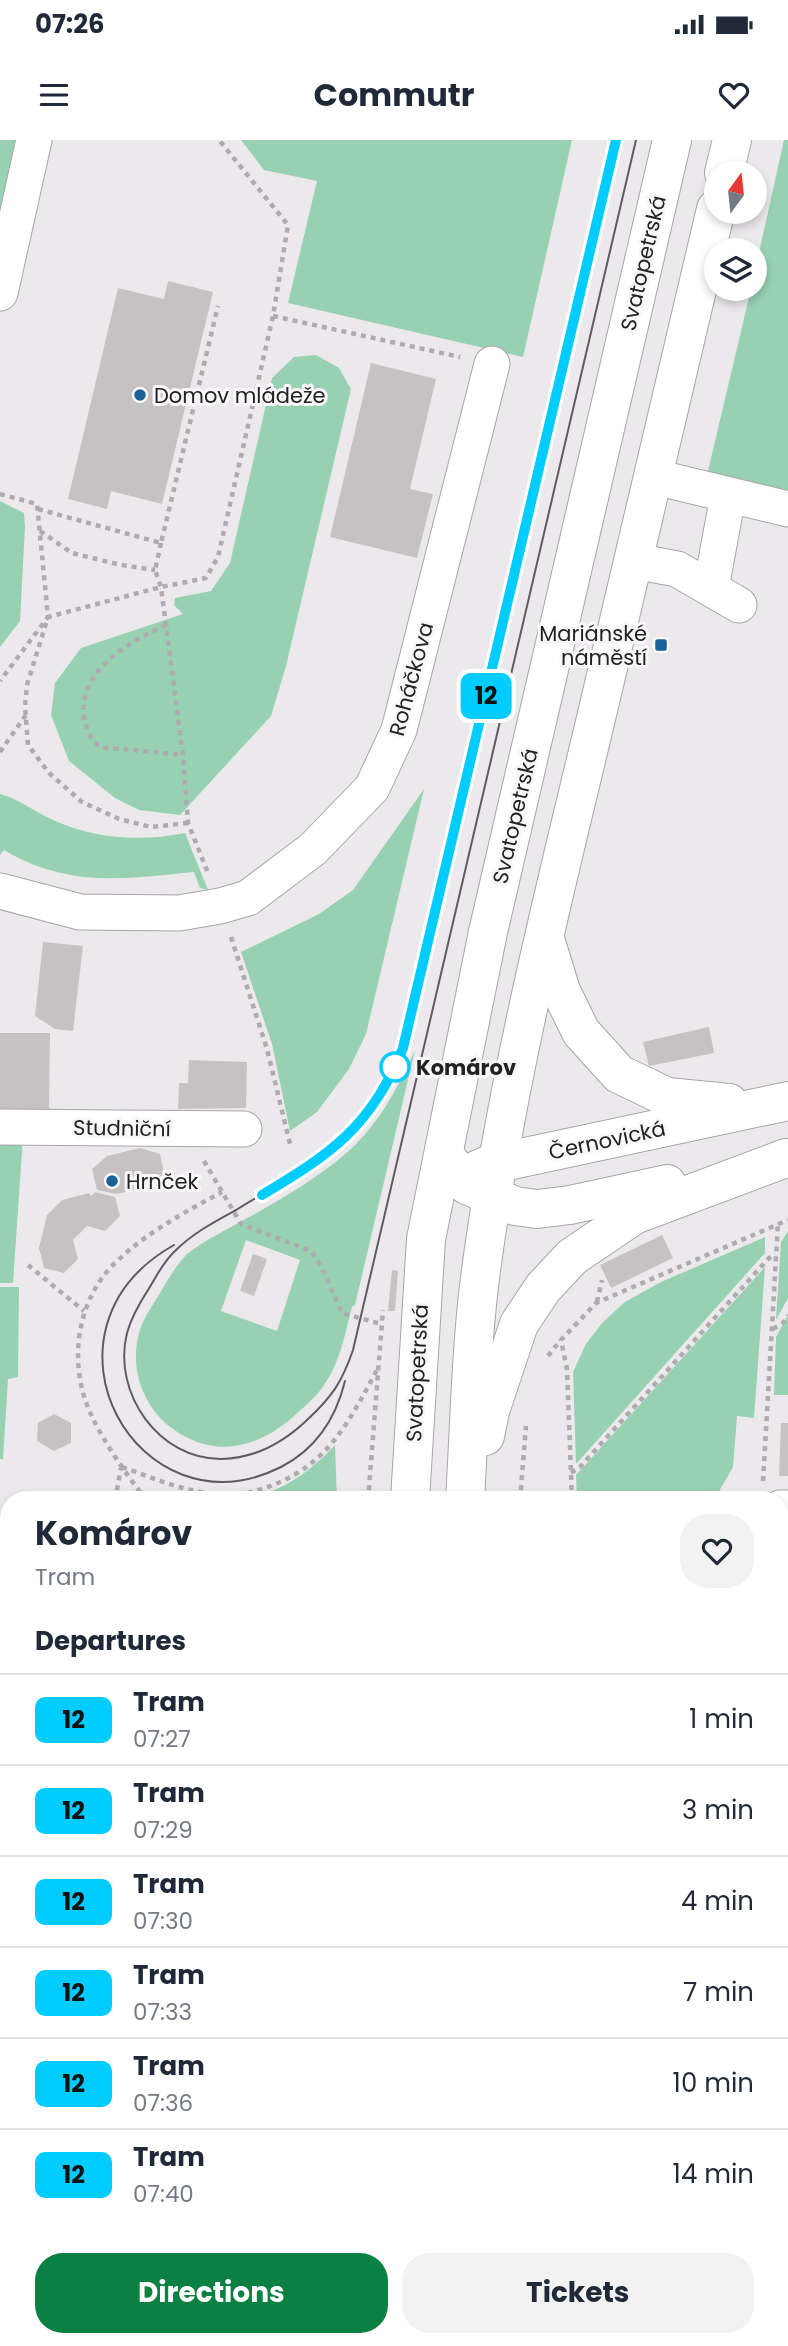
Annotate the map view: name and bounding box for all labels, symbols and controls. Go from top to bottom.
text: 07:26 [35,6,105,42]
text: Commutr [314,72,474,117]
icon: menu [35,76,73,114]
icon: heart [715,76,753,114]
north arrow [704,161,766,224]
map controls [704,161,767,301]
street label: Svatopetrská [613,192,673,334]
button: layers [704,238,767,301]
place label: Domov mládeže [154,381,326,410]
marker: Domov mládeže [132,387,148,403]
street label: Roháčkova [382,619,440,739]
place label: Mariánské náměstí [539,619,647,672]
marker: Mariánské náměstí [653,637,669,653]
line badge: 12 [454,673,518,719]
text: 12 [475,679,497,712]
street label: Svatopetrská [485,745,545,887]
marker: Komárov [380,1052,410,1082]
place label: Komárov [416,1053,516,1082]
street label: Studniční [73,1113,171,1143]
street label: Černovická [546,1113,668,1167]
place label: Hrnček [126,1167,199,1196]
marker: Hrnček [104,1173,120,1189]
street label: Svatopetrská [399,1303,435,1443]
text: Komárov [35,1510,192,1557]
button: heart [680,1514,754,1588]
text: Tram [35,1561,95,1593]
text: Departures [35,1623,186,1659]
text: Tram [133,1684,205,1720]
text: 1 min [689,1701,754,1737]
text: 12 [62,1703,85,1736]
text: 07:27 [133,1723,191,1755]
text: Tram [133,1775,205,1811]
text: 3 min [682,1792,754,1828]
text: 12 [62,1794,85,1827]
text: 07:29 [133,1814,193,1846]
text: Tram [133,1866,205,1902]
text: 4 min [681,1883,754,1919]
text: 12 [62,1885,85,1918]
text: 07:30 [133,1905,193,1937]
text: Tram [133,1957,205,1993]
text: 7 min [683,1974,754,2010]
text: 12 [62,1976,85,2009]
text: 07:33 [133,1996,192,2028]
text: Tram [133,2048,205,2084]
text: 10 min [673,2065,754,2101]
text: 12 [62,2067,85,2100]
text: 07:36 [133,2087,193,2119]
text: Tram [133,2139,205,2175]
text: 14 min [673,2156,754,2192]
text: 12 [62,2158,85,2191]
text: 07:40 [133,2178,194,2210]
button: Directions [35,2253,388,2333]
button: Tickets [402,2253,754,2333]

